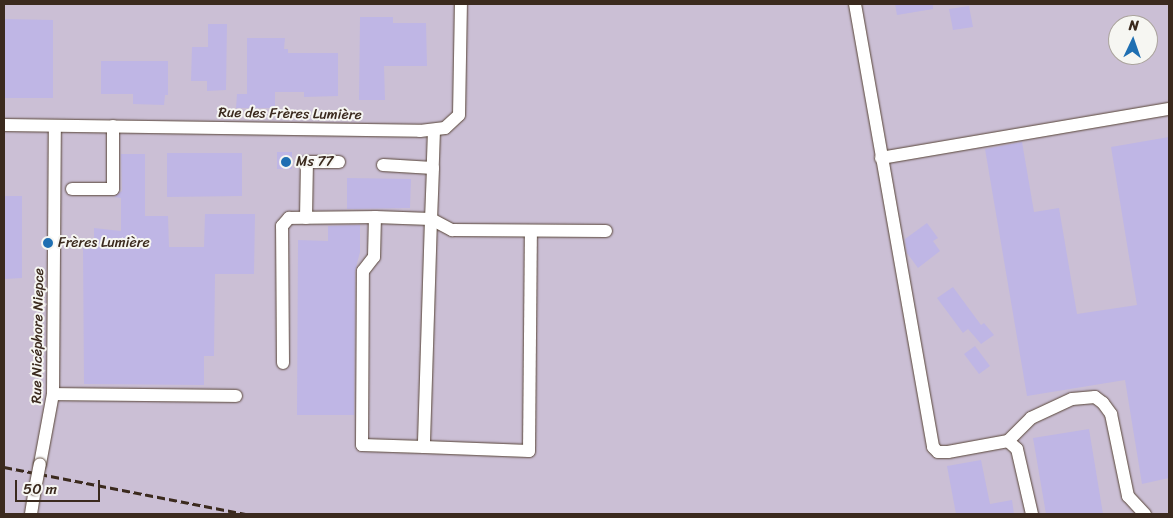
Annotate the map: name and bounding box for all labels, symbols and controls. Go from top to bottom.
text: N [1128,13,1139,38]
north arrow [1108,15,1158,65]
street label: Rue des Frères Lumière [219,104,361,124]
place label: Ms 77 [296,154,333,170]
marker: Ms 77 [280,156,292,168]
place label: Frères Lumière [58,235,149,251]
marker: Frères Lumière [42,237,54,249]
street label: Rue Nicéphore Niepce [28,269,48,403]
scale bar [18,470,102,502]
text: 50 m [23,476,57,502]

